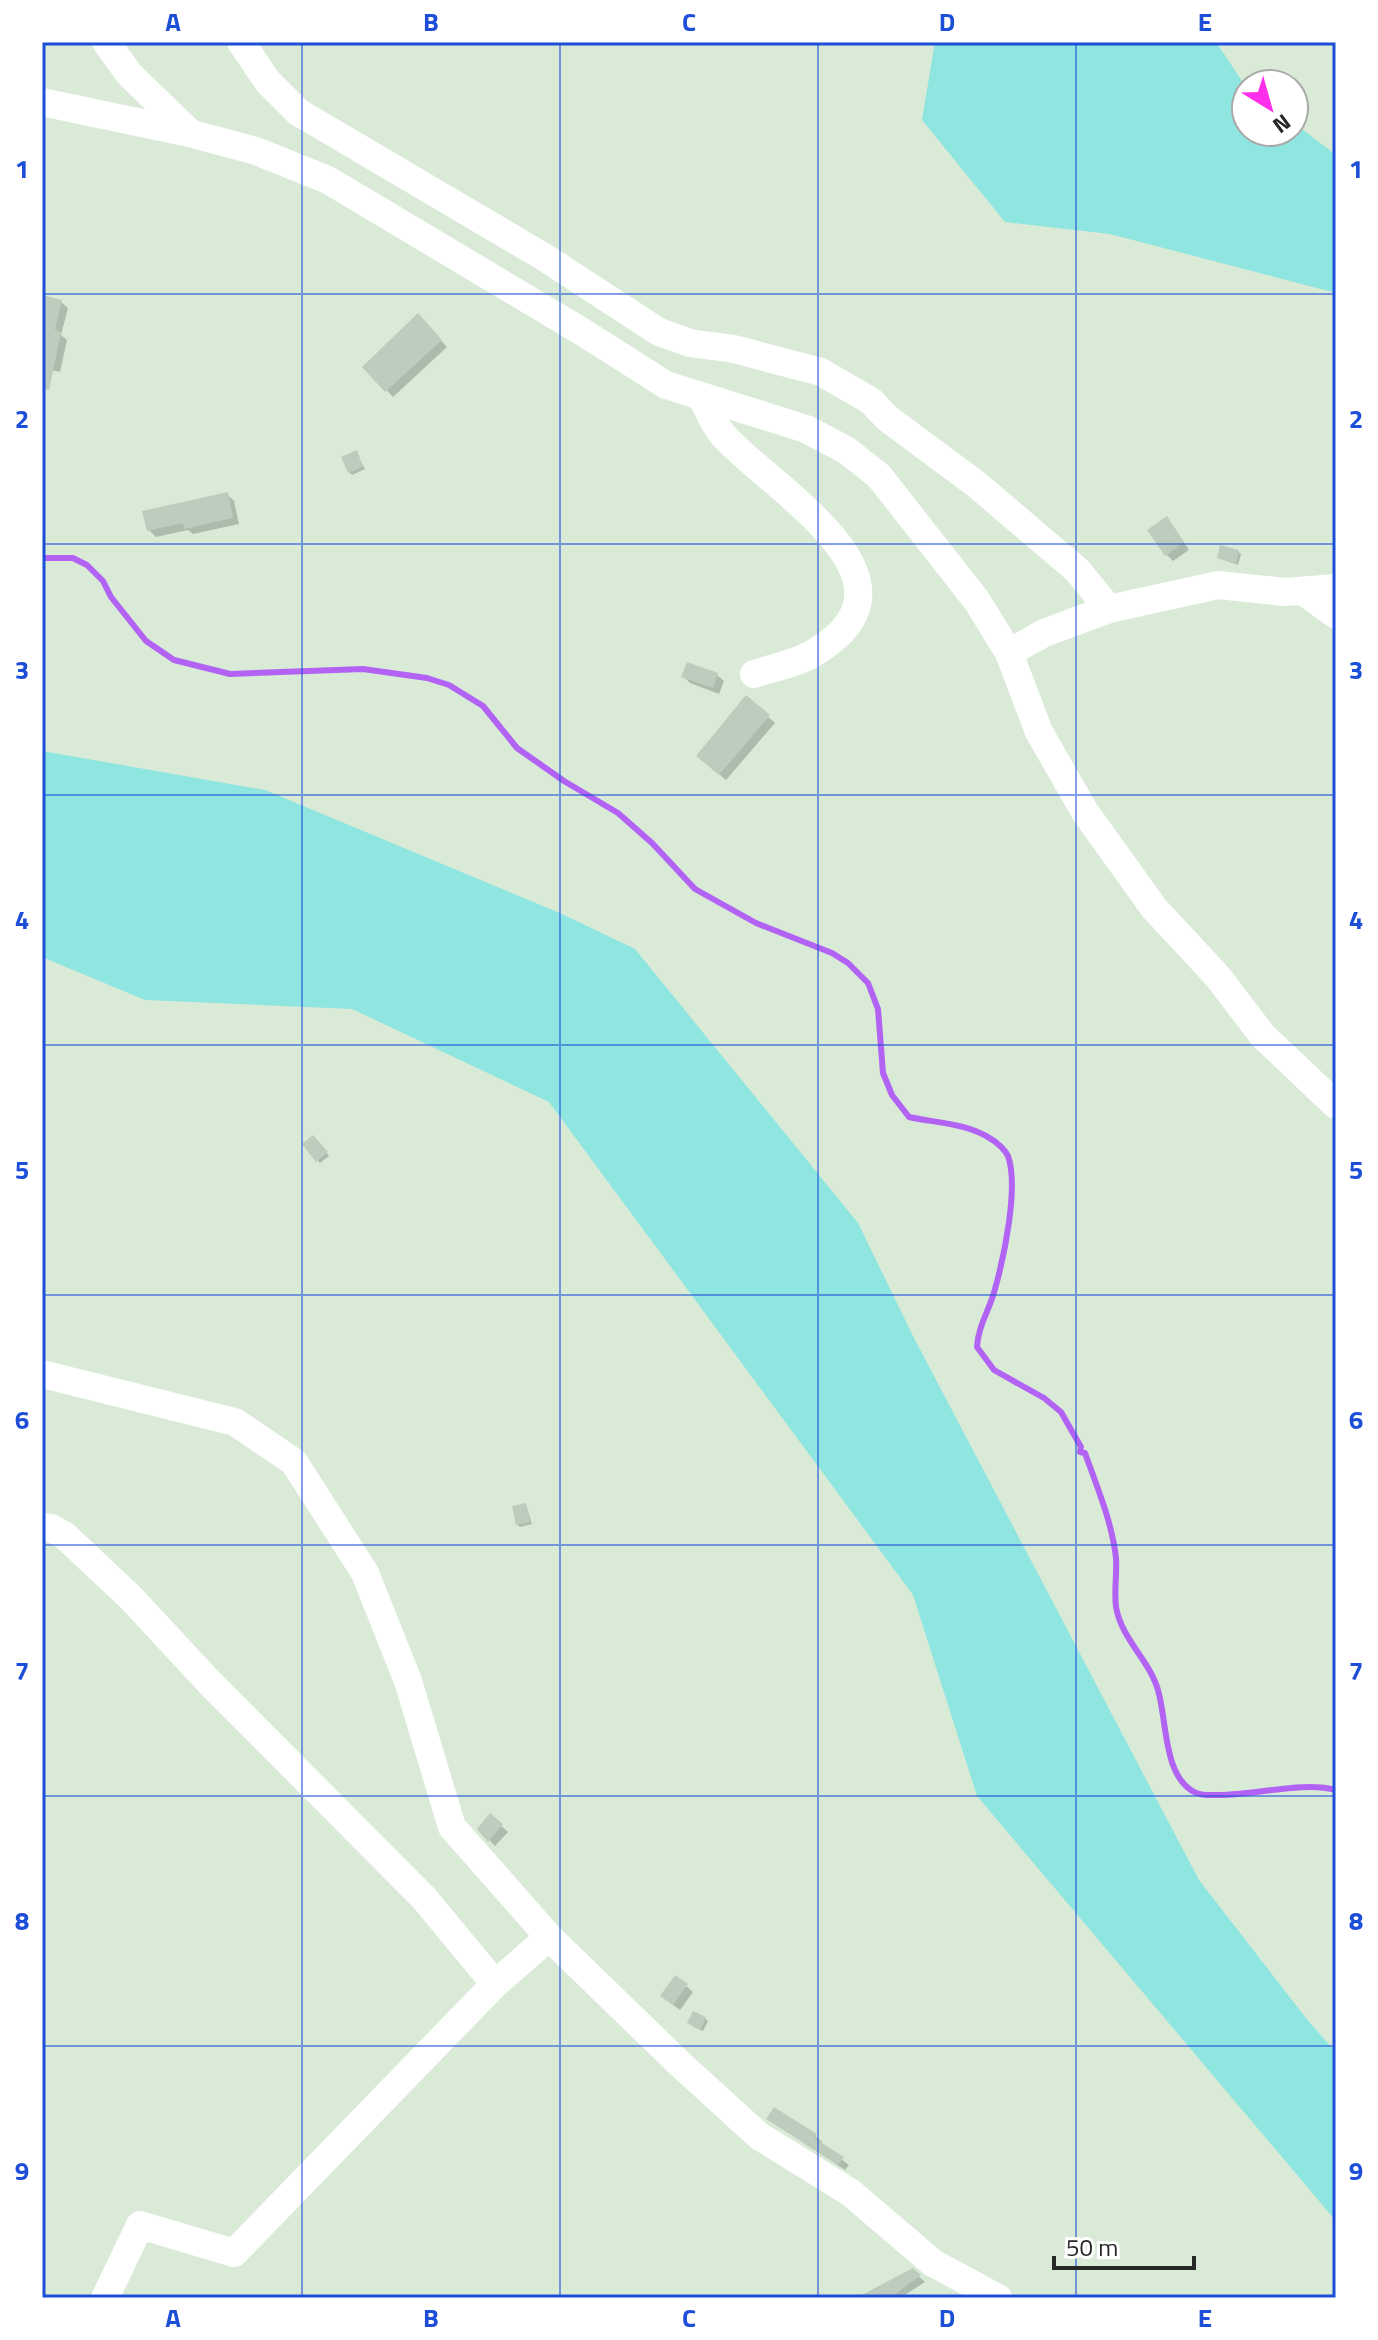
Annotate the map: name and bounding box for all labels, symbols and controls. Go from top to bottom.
text: A [165,2,181,41]
text: B [423,2,439,41]
text: C [682,2,696,41]
text: D [939,2,955,41]
text: E [1198,2,1212,41]
north arrow [1230,68,1310,148]
text: N [1266,106,1298,142]
text: 1 [15,149,29,188]
text: 1 [1349,149,1363,188]
text: 2 [15,399,29,438]
text: 2 [1349,399,1363,438]
text: 3 [15,650,29,689]
text: 3 [1349,650,1363,689]
text: 4 [15,900,29,939]
text: 4 [1349,900,1363,939]
text: 5 [15,1150,29,1189]
text: 5 [1349,1150,1363,1189]
text: 6 [15,1400,29,1439]
text: 6 [1349,1400,1363,1439]
text: 7 [15,1651,29,1690]
text: 7 [1349,1651,1363,1690]
text: 8 [15,1901,29,1940]
text: 8 [1349,1901,1363,1940]
text: 9 [15,2151,29,2190]
text: 9 [1349,2151,1363,2190]
scale bar [1054,2220,1194,2270]
text: 50 m [1066,2229,1118,2265]
text: A [165,2298,181,2337]
text: B [423,2298,439,2337]
text: C [682,2298,696,2337]
text: D [939,2298,955,2337]
text: E [1198,2298,1212,2337]

